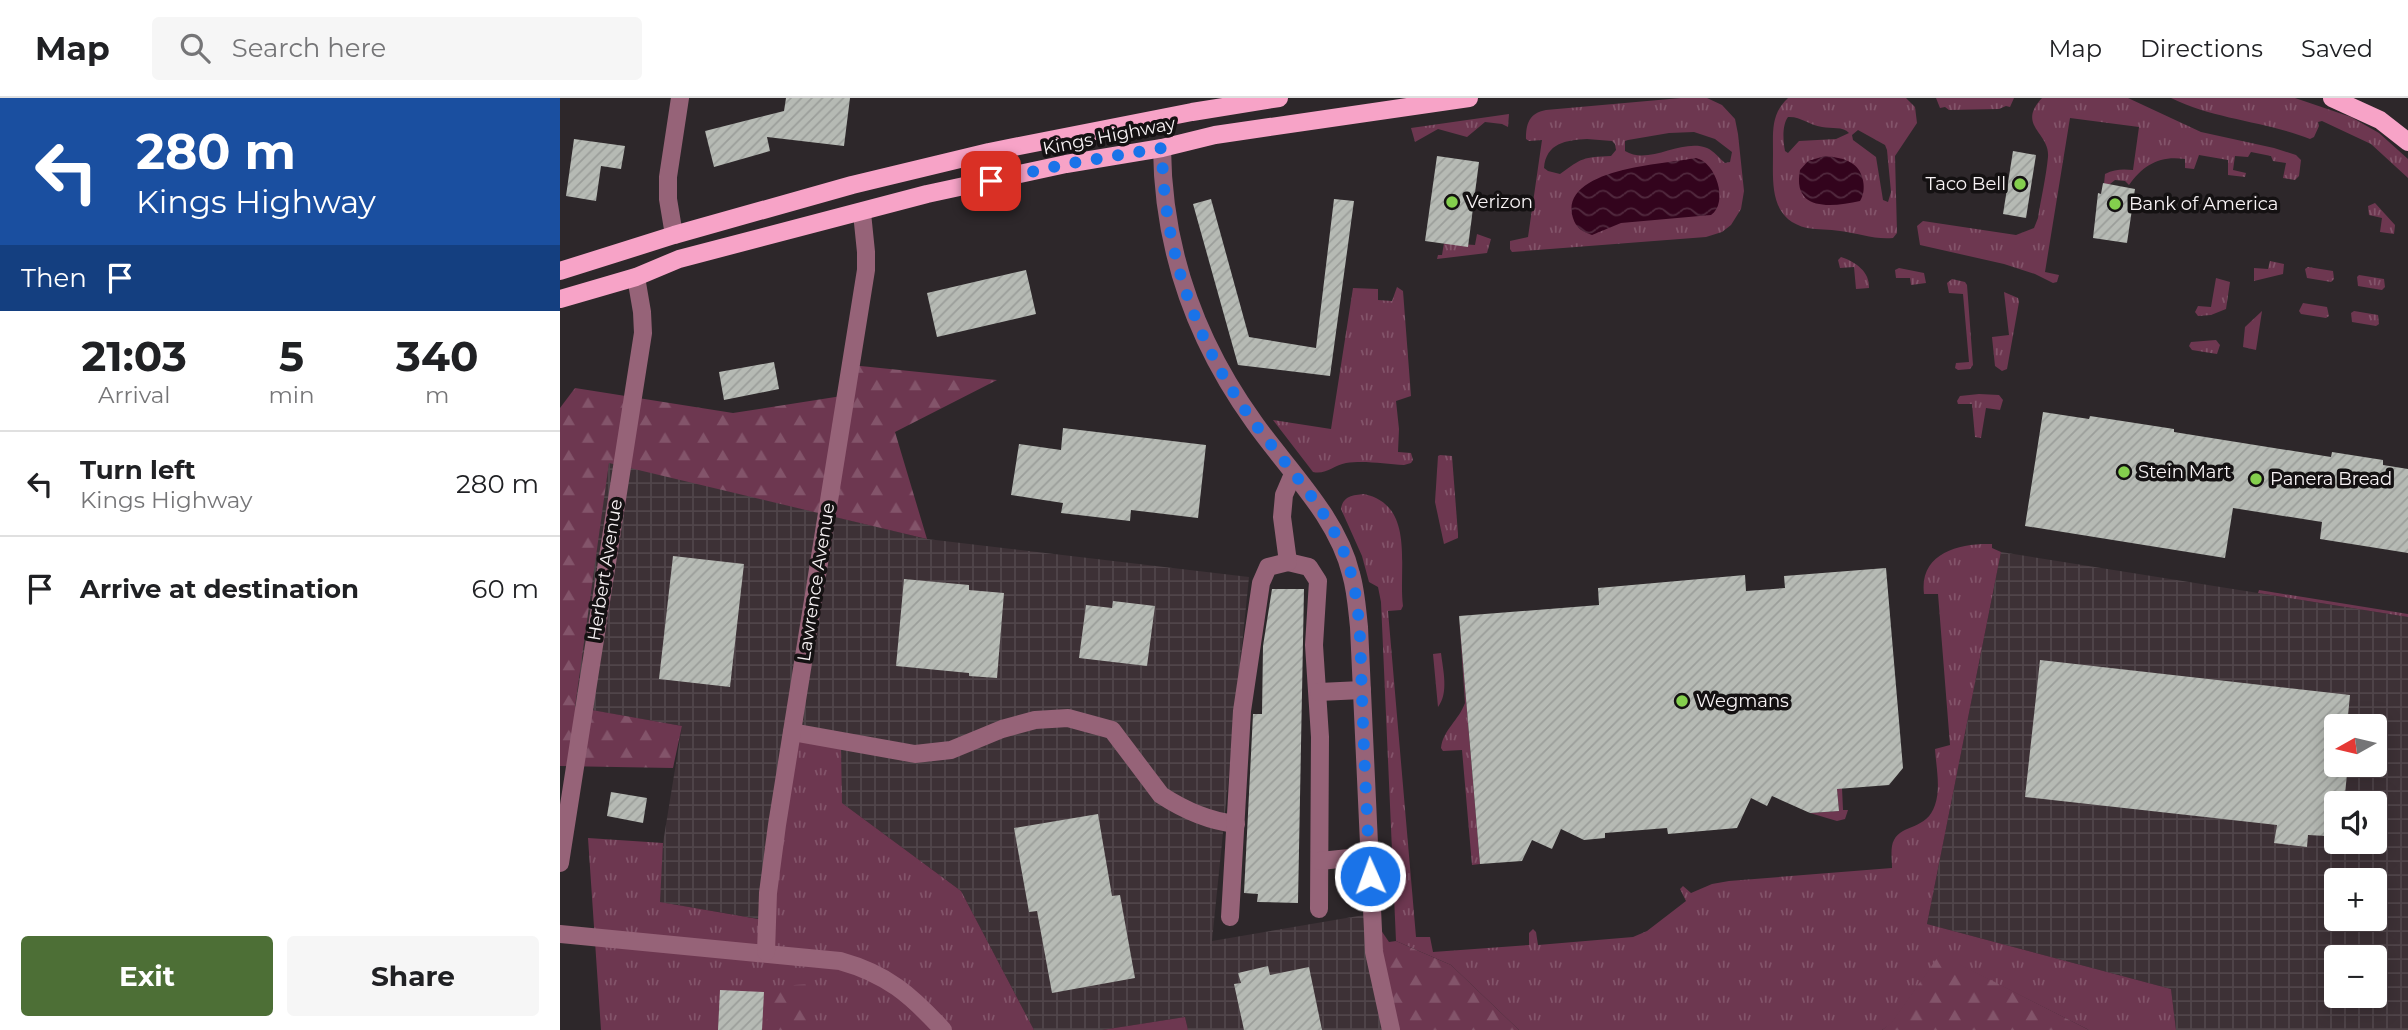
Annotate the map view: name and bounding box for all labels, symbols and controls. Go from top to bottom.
search box [152,17,642,80]
text: Map [35,28,110,68]
icon: search [176,29,214,67]
text: Search here [232,32,386,64]
text: Map [2049,34,2102,63]
text: Directions [2140,34,2263,63]
text: Saved [2301,34,2373,63]
street label: Kings Highway [1041,112,1178,160]
text: 280 m [136,122,296,181]
icon: left [21,126,112,217]
pin [961,151,1021,211]
icon: arrive [972,162,1010,200]
place label: Taco Bell [1925,173,2006,195]
marker: Taco Bell [2012,176,2028,192]
text: Kings Highway [136,182,376,221]
place label: Verizon [1466,191,1533,213]
place label: Bank of America [2129,193,2279,215]
marker: Verizon [1444,194,1460,210]
marker: Bank of America [2107,196,2123,212]
icon: arrive [101,259,139,297]
text: Then [21,262,87,294]
text: 21:03 [82,330,187,382]
text: 5 [279,330,304,382]
text: 340 [396,330,478,382]
text: Arrival [98,381,170,409]
text: min [268,381,315,409]
text: m [425,381,449,409]
text: Turn left [80,454,196,486]
place label: Stein Mart [2138,461,2231,483]
marker: Stein Mart [2116,464,2132,480]
icon: left [21,465,59,503]
text: 280 m [456,468,539,500]
place label: Panera Bread [2270,468,2392,490]
marker: Panera Bread [2248,471,2264,487]
text: Kings Highway [80,486,252,514]
street label: Herbert Avenue [583,497,627,642]
street label: Lawrence Avenue [793,501,839,663]
icon: arrive [21,570,59,608]
text: Arrive at destination [80,573,359,605]
text: 60 m [472,573,539,605]
place label: Wegmans [1696,690,1789,712]
marker: Wegmans [1674,693,1690,709]
north arrow [2324,714,2387,777]
map controls [2324,714,2387,1008]
button: sound [2324,791,2387,854]
position arrow [1333,839,1407,913]
button: + [2324,868,2387,931]
button: Exit [21,936,273,1016]
button: Share [287,936,539,1016]
button: − [2324,945,2387,1008]

